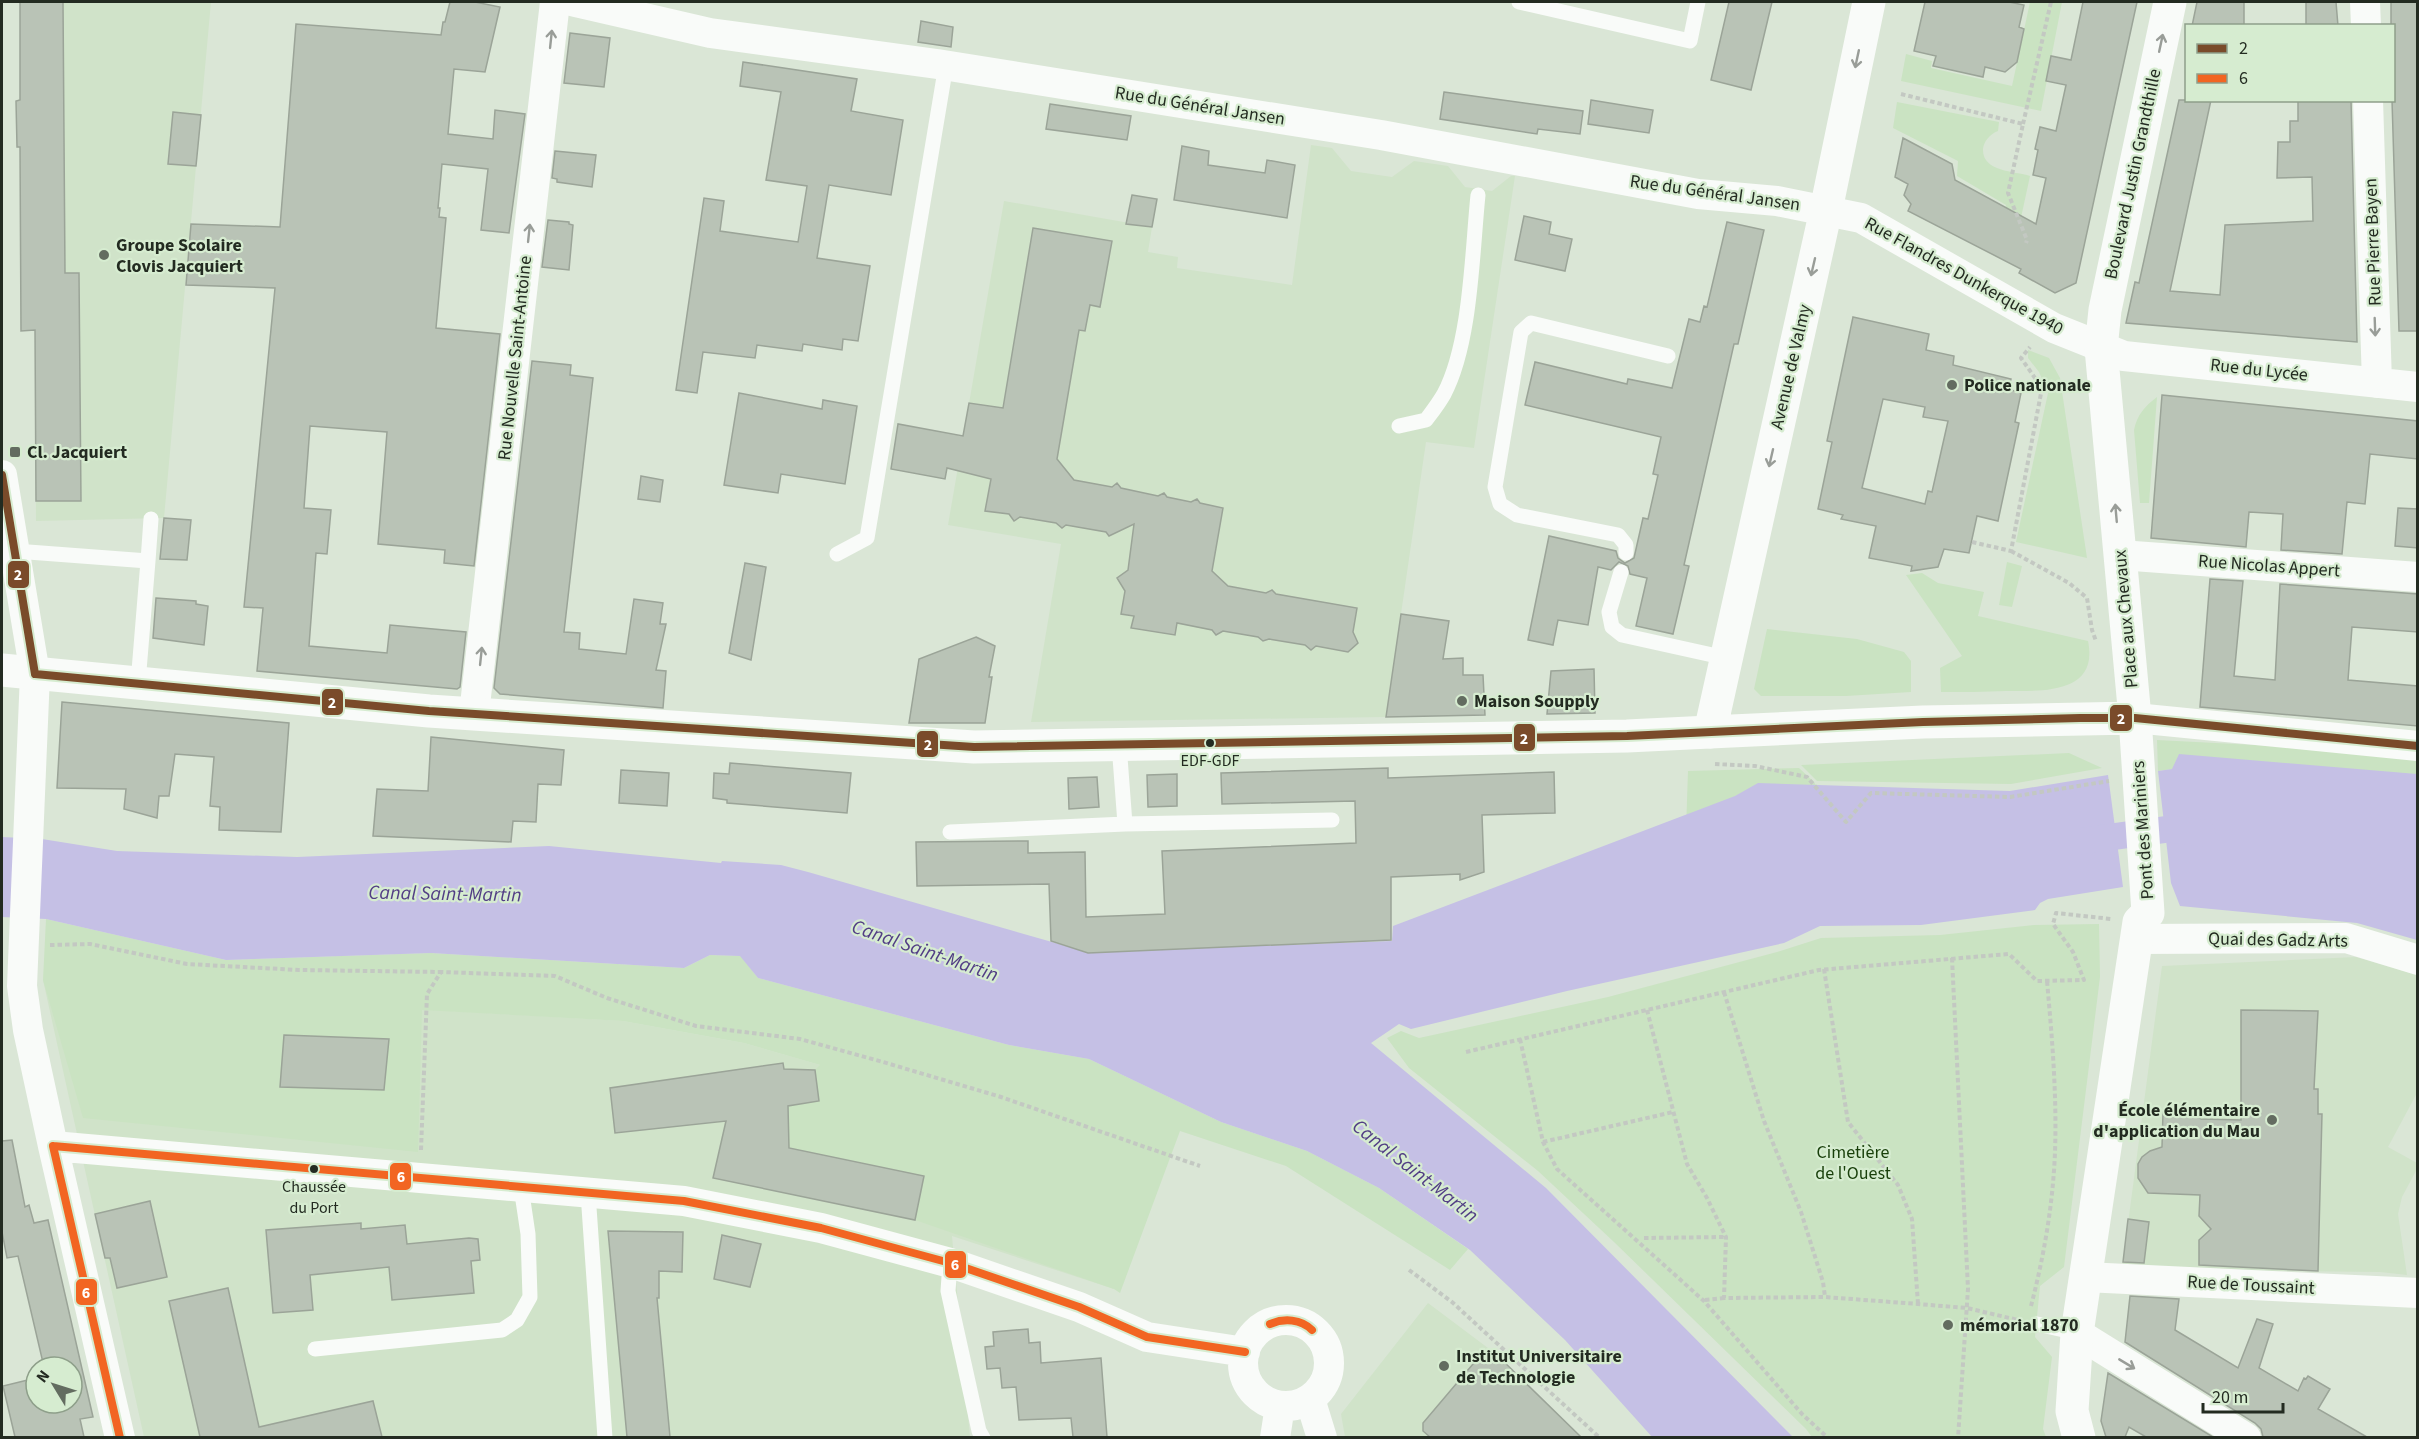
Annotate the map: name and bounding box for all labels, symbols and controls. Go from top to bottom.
legend [2185,24,2395,102]
one-way arrow [546,30,557,49]
one-way arrow [2156,34,2167,53]
text: 2 [2239,36,2248,61]
one-way arrow [1851,49,1862,68]
text: 6 [2239,66,2248,91]
street label: Boulevard Justin Grandthille [2098,67,2168,281]
street label: Rue du Général Jansen [1113,80,1287,132]
street label: Rue du Général Jansen [1628,169,1802,217]
street label: Rue Pierre Bayen [2358,178,2388,306]
street label: Rue Flandres Dunkerque 1940 [1860,211,2068,341]
one-way arrow [524,223,535,243]
place label: Groupe Scolaire Clovis Jacquiert [116,233,243,279]
marker: Groupe Scolaire Clovis Jacquiert [97,248,111,262]
street label: Rue Nouvelle Saint-Antoine [492,255,538,461]
one-way arrow [1807,257,1818,277]
street label: Avenue de Valmy [1764,302,1818,432]
one-way arrow [2369,316,2381,336]
street label: Rue du Lycée [2209,352,2309,388]
place label: Police nationale [1964,373,2091,398]
marker: Police nationale [1945,378,1959,392]
place label: Cl. Jacquiert [27,440,127,465]
marker: Cl. Jacquiert [8,445,22,459]
one-way arrow [1765,448,1776,467]
one-way arrow [2110,504,2121,524]
street label: Place aux Chevaux [2108,549,2144,689]
street label: Rue Nicolas Appert [2197,549,2341,583]
line badge: 2 [7,560,30,589]
text: 2 [14,564,22,586]
one-way arrow [476,647,487,667]
line badge: 2 [321,688,344,716]
place label: Maison Soupply [1474,689,1600,714]
text: 2 [328,692,336,714]
marker: Maison Soupply [1455,694,1469,708]
line badge: 2 [2109,704,2133,732]
text: 2 [2117,708,2125,730]
line badge: 2 [1513,723,1536,752]
text: 2 [1520,728,1528,750]
line badge: 2 [916,730,939,758]
text: 2 [924,734,932,756]
marker: EDF-GDF [1204,737,1216,749]
place label: EDF-GDF [1181,750,1239,772]
street label: Pont des Mariniers [2126,760,2160,900]
water label: Canal Saint-Martin [368,879,522,909]
water label: Canal Saint-Martin [848,913,1002,989]
street label: Quai des Gadz Arts [2208,926,2348,954]
place label: École élémentaire d'application du Mau [2093,1098,2260,1144]
water label: Canal Saint-Martin [1346,1113,1484,1229]
marker: École élémentaire d'application du Mau [2265,1113,2279,1127]
park label: Cimetière de l'Ouest [1815,1140,1891,1186]
line badge: 6 [389,1162,412,1191]
marker: Chaussée du Port [308,1163,320,1175]
text: 6 [397,1166,405,1188]
place label: Chaussée du Port [282,1176,346,1219]
line badge: 6 [944,1250,967,1279]
text: 6 [951,1254,959,1276]
street label: Rue de Toussaint [2187,1269,2315,1301]
line badge: 6 [75,1278,98,1306]
text: 6 [82,1282,90,1304]
place label: mémorial 1870 [1960,1313,2079,1338]
marker: mémorial 1870 [1941,1318,1955,1332]
place label: Institut Universitaire de Technologie [1456,1344,1622,1390]
north arrow [24,1355,84,1415]
marker: Institut Universitaire de Technologie [1437,1359,1451,1373]
one-way arrow [2118,1359,2135,1371]
text: N [31,1365,55,1387]
scale bar [2203,1376,2282,1414]
text: 20 m [2212,1385,2248,1410]

